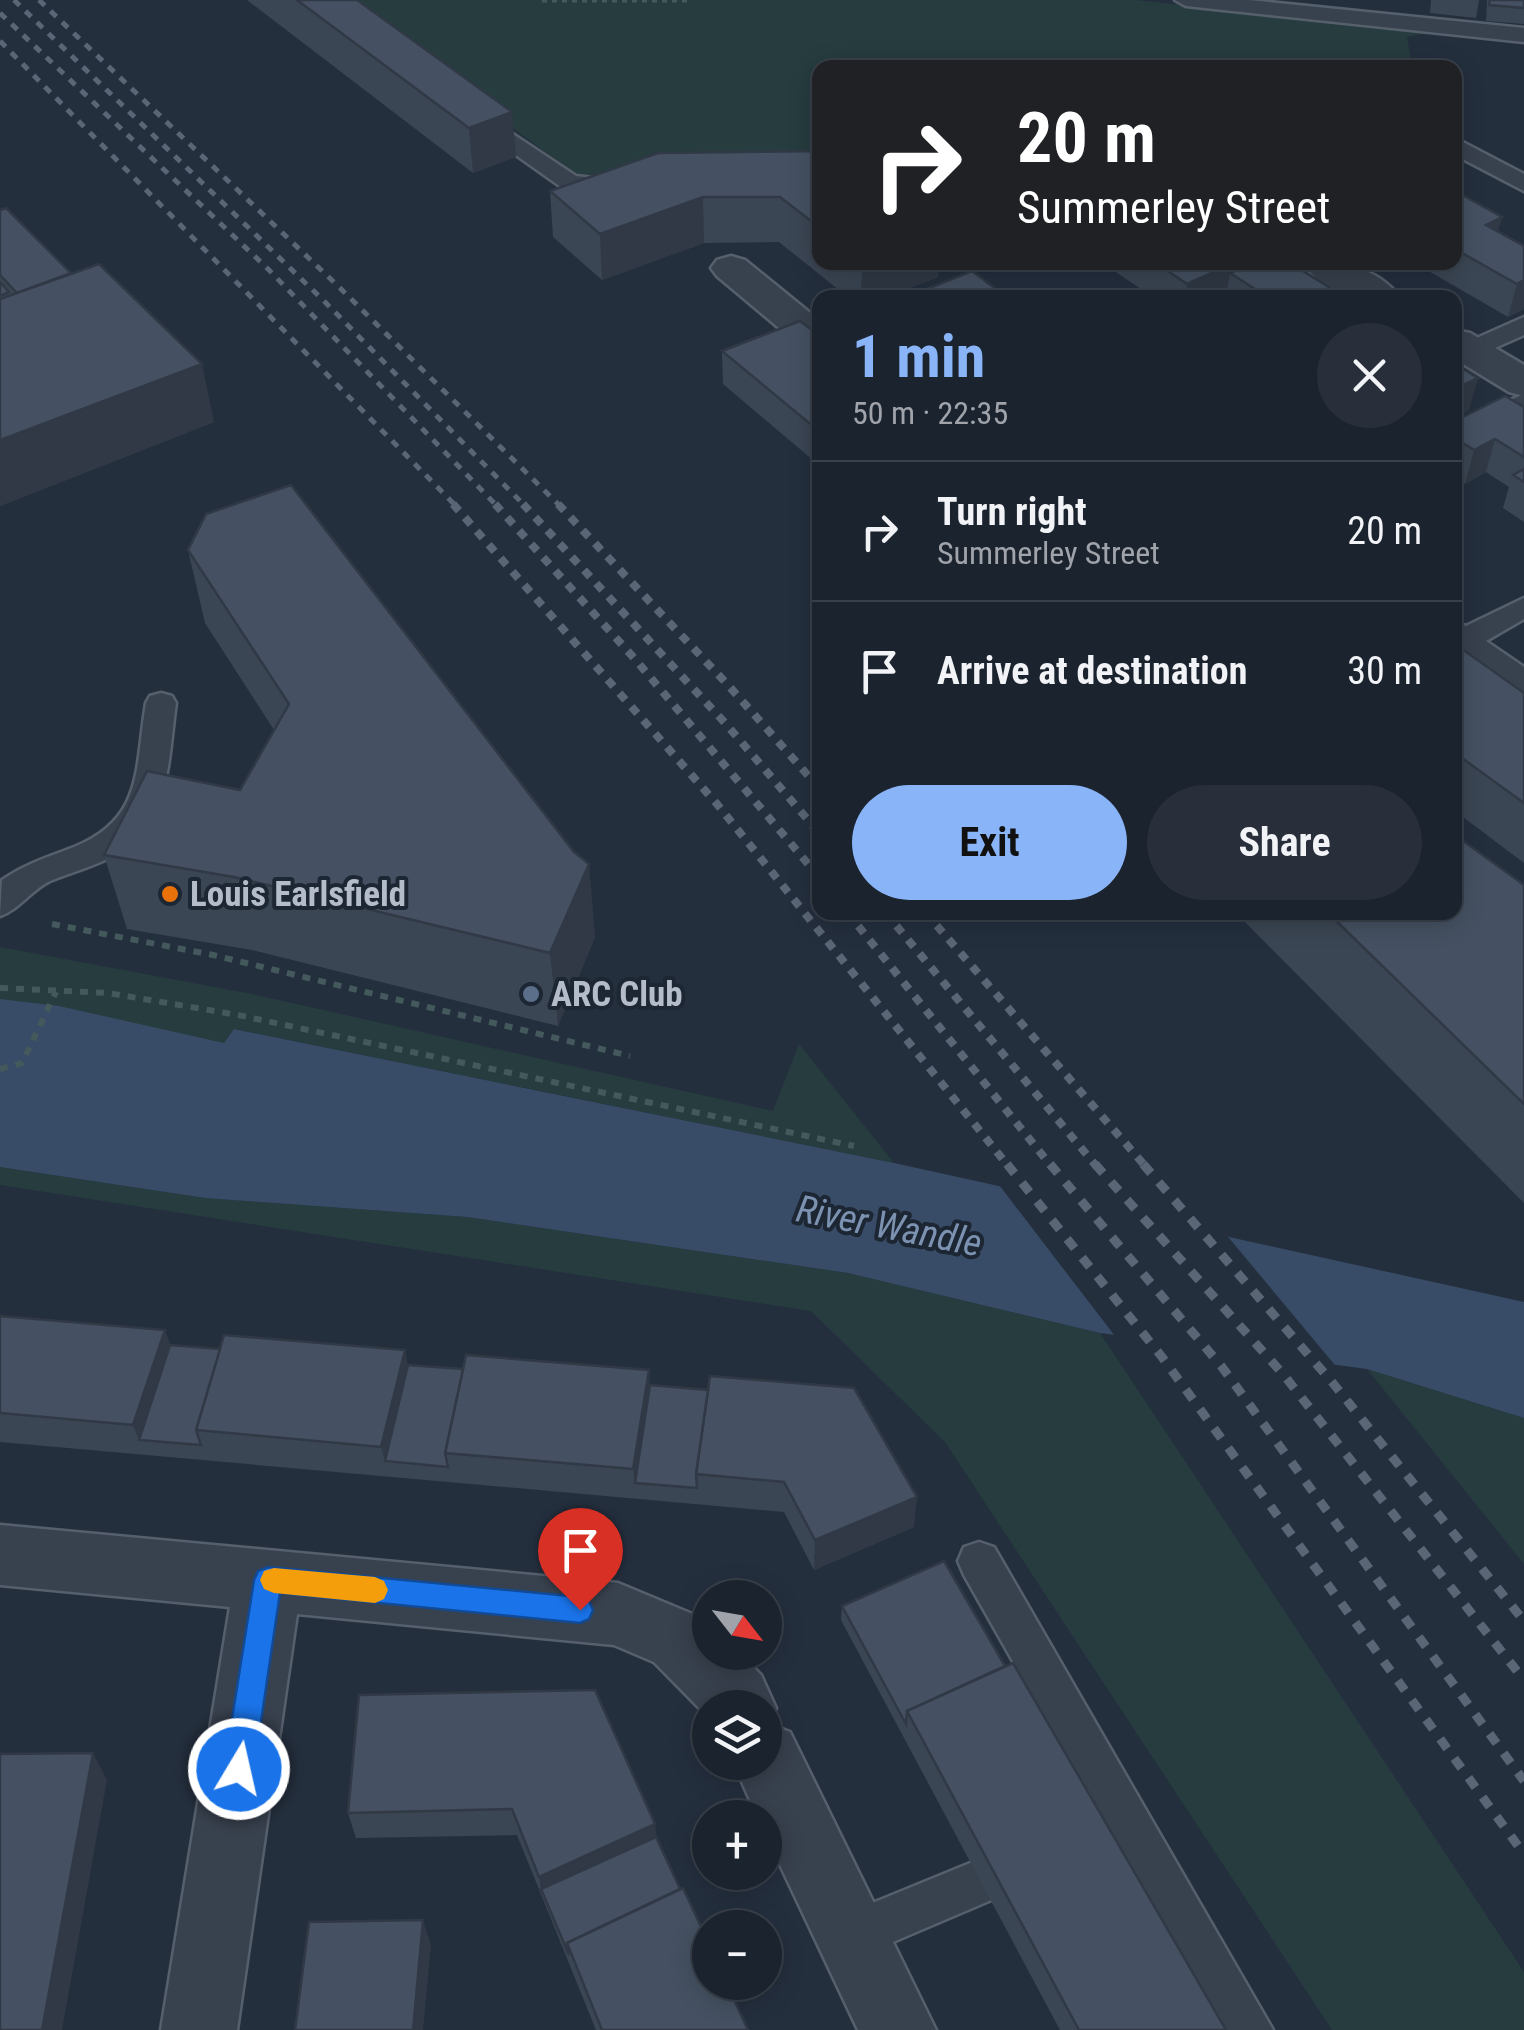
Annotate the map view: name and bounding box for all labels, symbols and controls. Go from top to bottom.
text: 20 m [1017,97,1156,179]
icon: right [852,100,982,230]
text: Summerley Street [1017,181,1330,234]
text: 1 min [852,321,985,392]
button: close [1317,323,1422,428]
text: 50 m · 22:35 [852,394,1008,432]
text: Turn right [937,490,1087,534]
icon: right [852,504,907,559]
text: 20 m [1347,509,1422,553]
text: Summerley Street [937,534,1160,572]
icon: arrive [852,644,907,699]
text: Arrive at destination [937,649,1247,693]
text: 30 m [1347,649,1422,693]
button: Exit [852,785,1127,900]
button: Share [1147,785,1422,900]
place label: Louis Earlsfield [190,874,406,915]
marker: Louis Earlsfield [159,883,181,905]
place label: ARC Club [551,974,683,1015]
marker: ARC Club [520,983,542,1005]
water label: River Wandle [793,1186,985,1266]
pin [538,1508,623,1611]
icon: arrive [553,1523,608,1578]
north arrow [692,1580,782,1670]
map controls [692,1580,782,2000]
button: layers [692,1690,782,1780]
position arrow [187,1717,291,1821]
button: + [692,1800,782,1890]
button: − [692,1910,782,2000]

